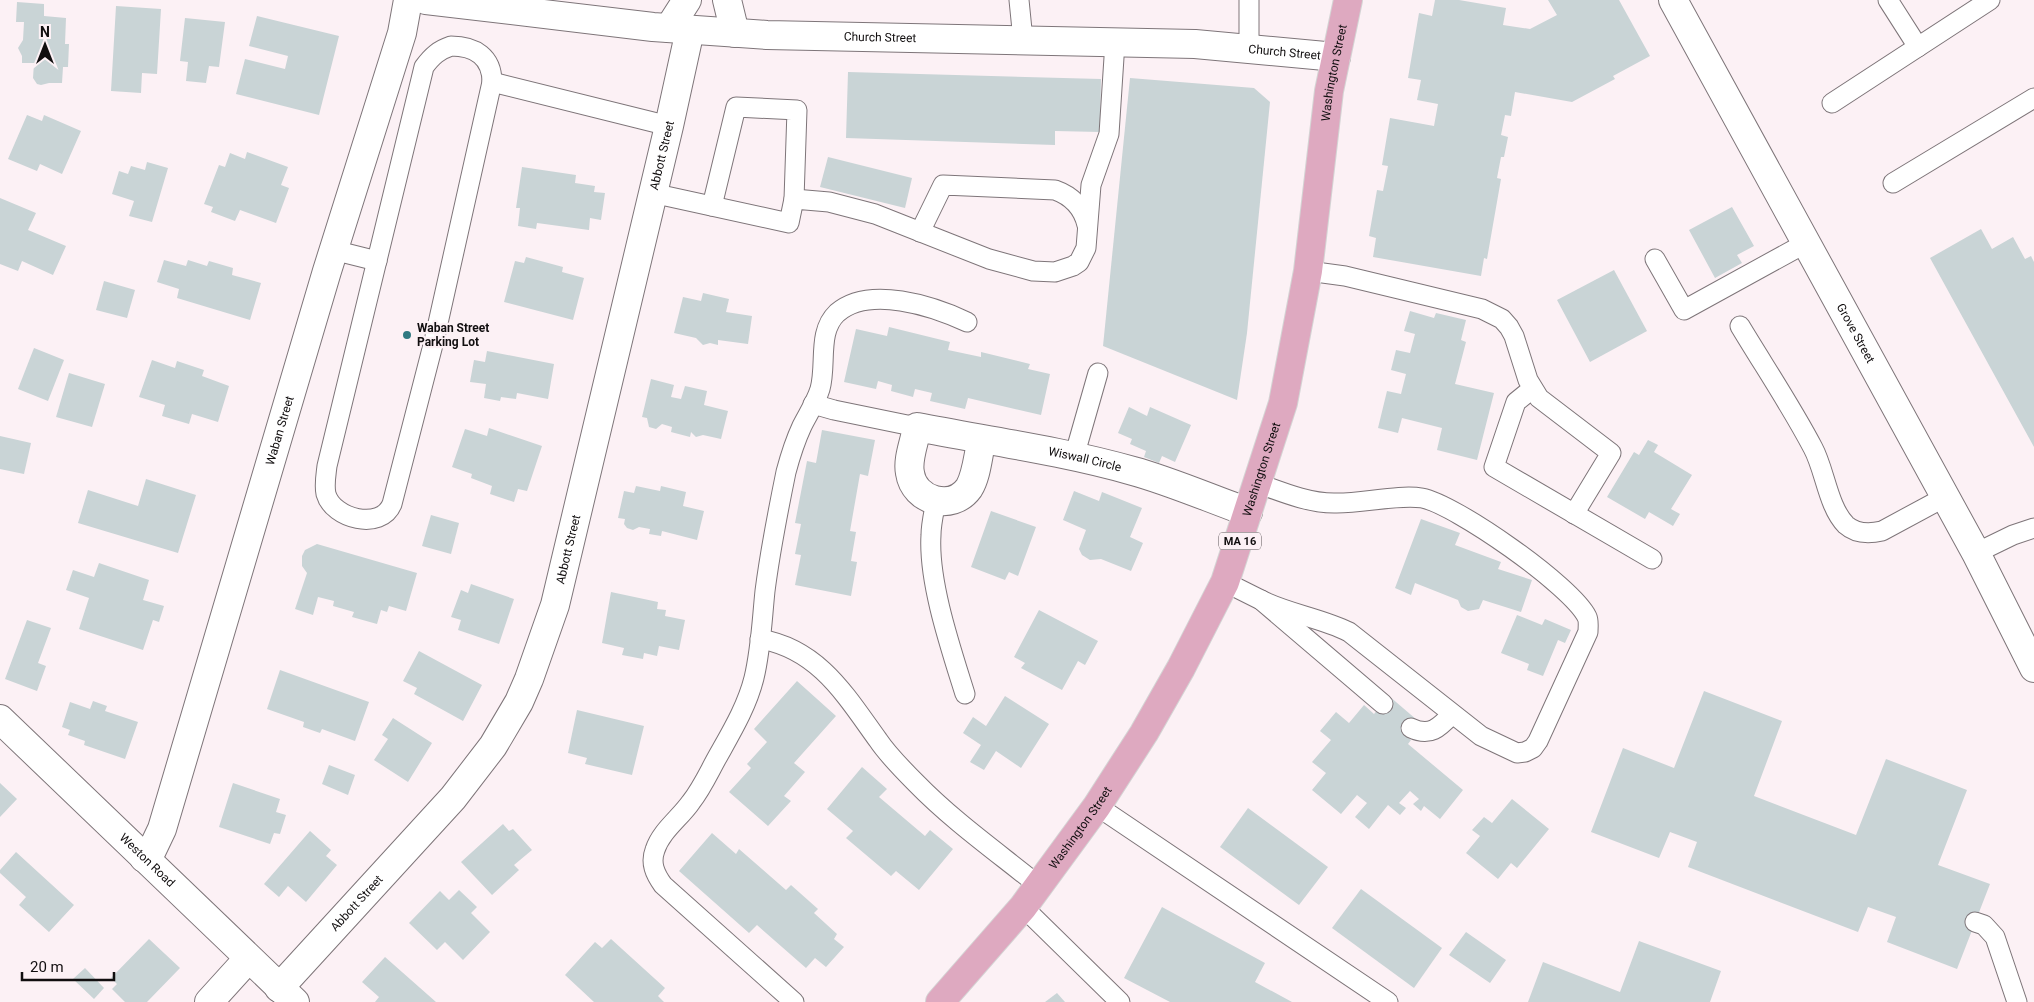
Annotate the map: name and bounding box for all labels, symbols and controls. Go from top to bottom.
north arrow [20,20,70,70]
street label: Washington Street [1319,23,1350,122]
text: N [40,24,50,40]
street label: Church Street [844,30,917,45]
street label: Church Street [1248,42,1322,63]
street label: Abbott Street [647,119,677,191]
street label: Grove Street [1834,301,1878,365]
place label: Waban Street Parking Lot [417,321,489,349]
marker: Waban Street Parking Lot [401,329,413,341]
street label: Waban Street [263,394,297,467]
street label: Washington Street [1240,420,1283,518]
street label: Wiswall Circle [1047,444,1123,474]
street label: Abbott Street [553,513,583,585]
road number: MA 16 [1219,532,1261,550]
street label: Washington Street [1046,784,1115,872]
street label: Weston Road [117,831,178,890]
street label: Abbott Street [328,872,386,934]
scale bar [22,950,115,982]
text: 20 m [30,958,64,976]

